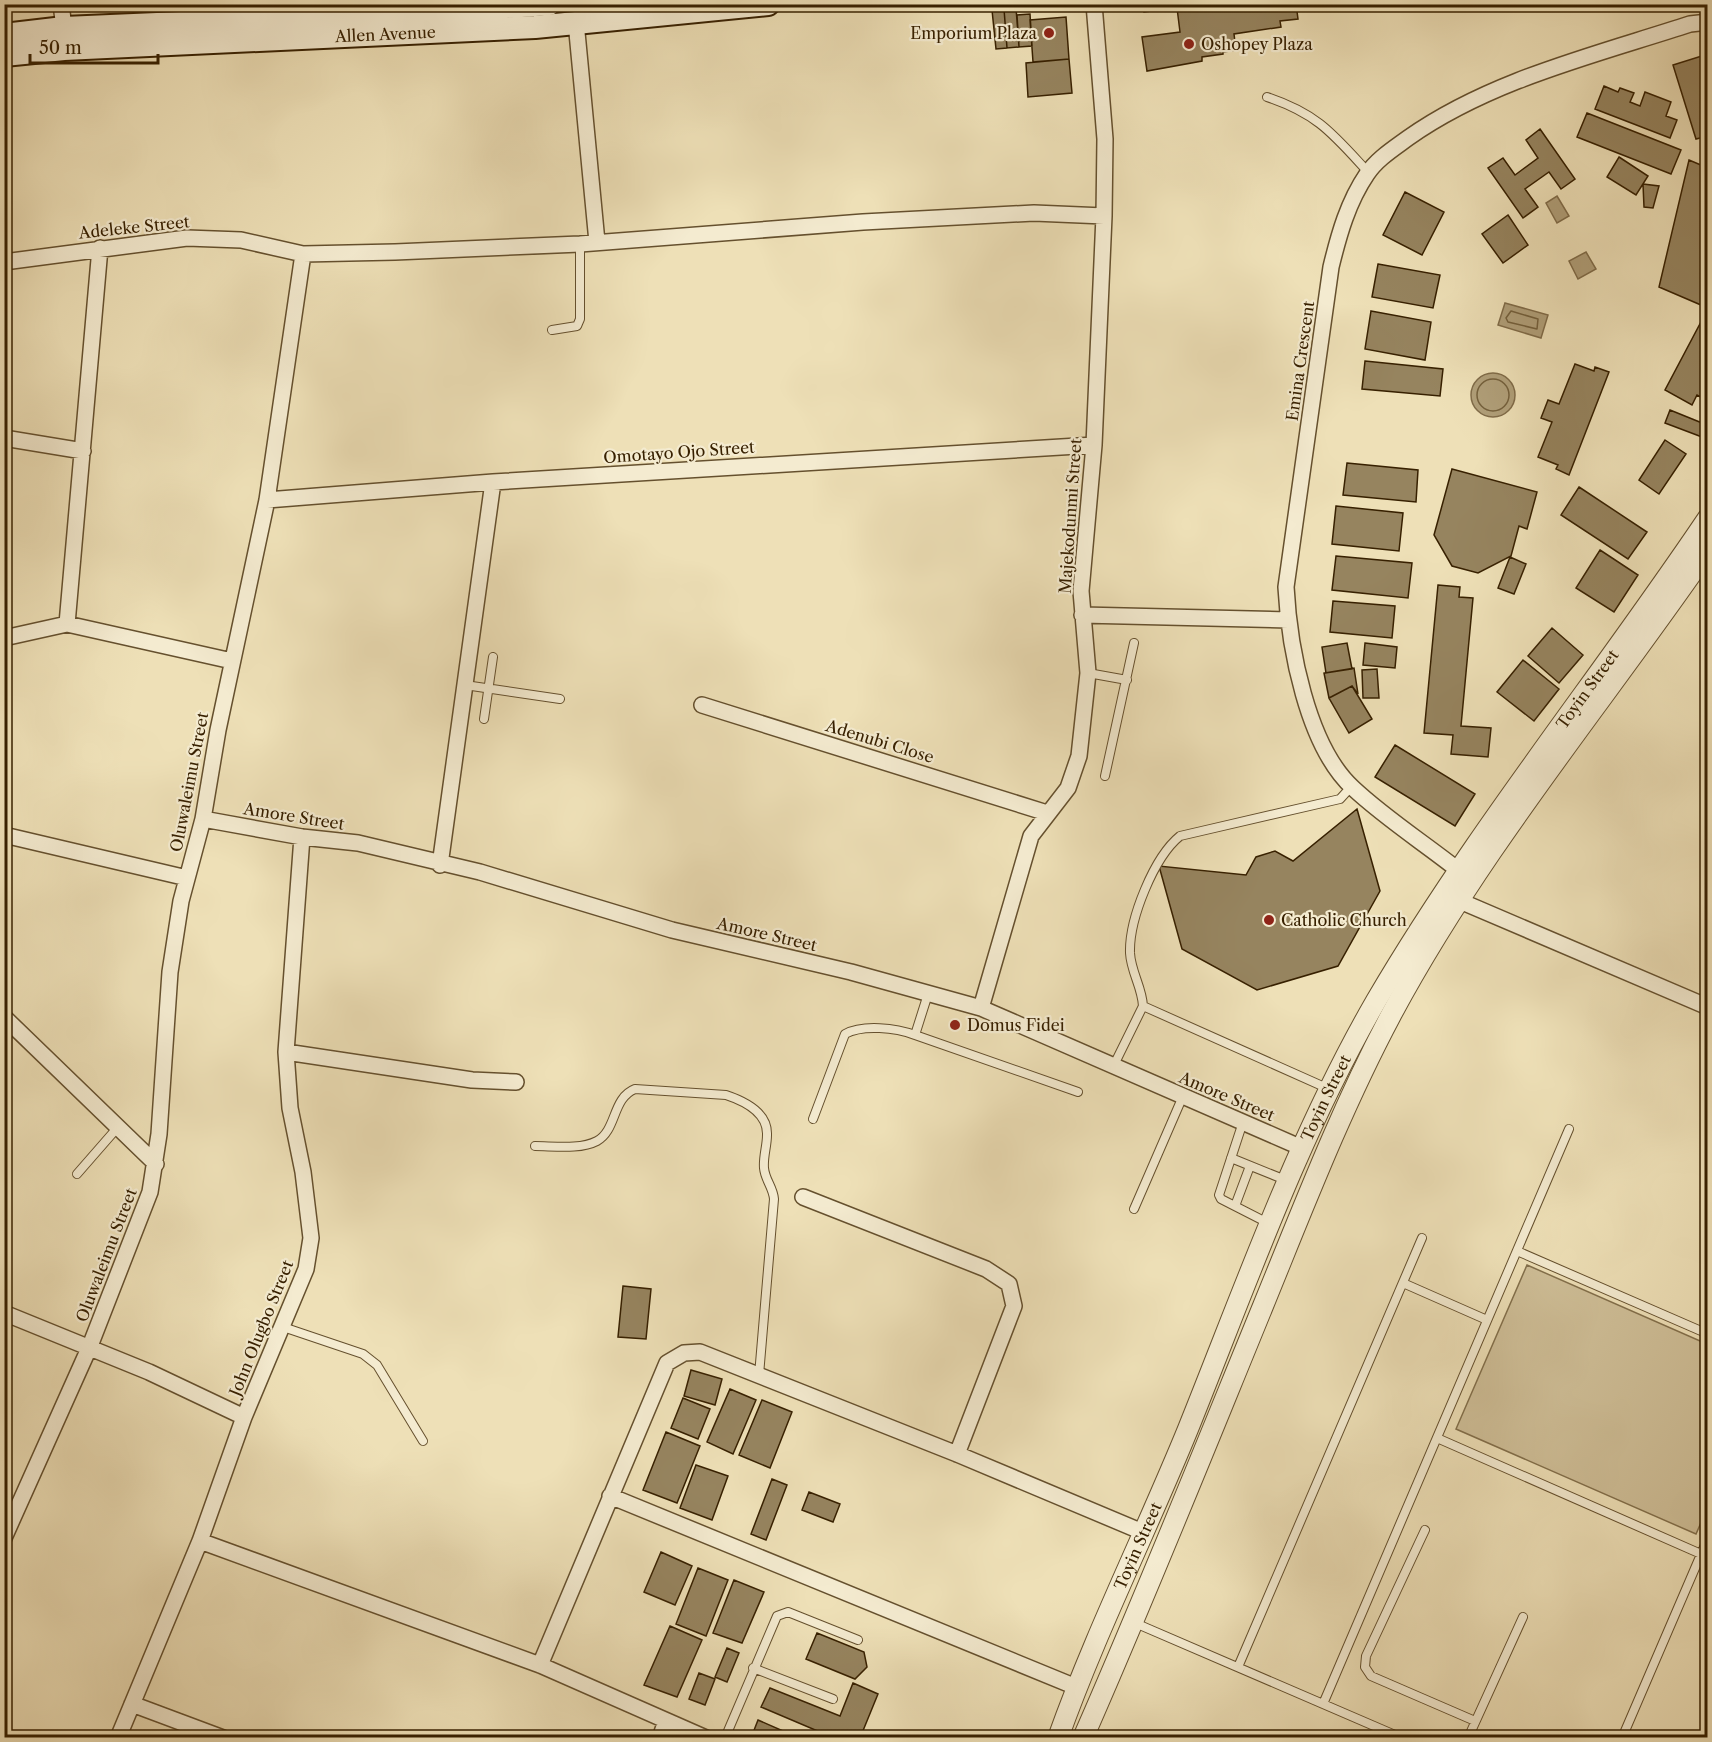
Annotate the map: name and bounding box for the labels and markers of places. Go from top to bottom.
place label: Emporium Plaza [910,23,1038,43]
marker: Emporium Plaza [1042,26,1056,40]
place label: Oshopey Plaza [1201,34,1313,54]
marker: Oshopey Plaza [1182,37,1196,51]
place label: Catholic Church [1281,910,1407,930]
marker: Catholic Church [1262,913,1276,927]
place label: Domus Fidei [967,1015,1065,1035]
marker: Domus Fidei [948,1018,962,1032]

